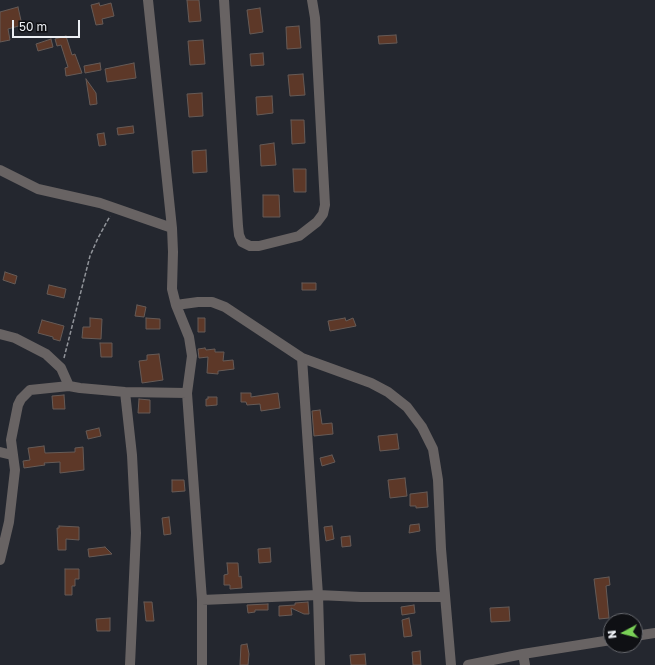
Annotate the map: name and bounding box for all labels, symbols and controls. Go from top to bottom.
scale bar [14,12,82,38]
text: 50 m [19,19,47,34]
north arrow [603,613,643,653]
text: N [605,629,619,639]

